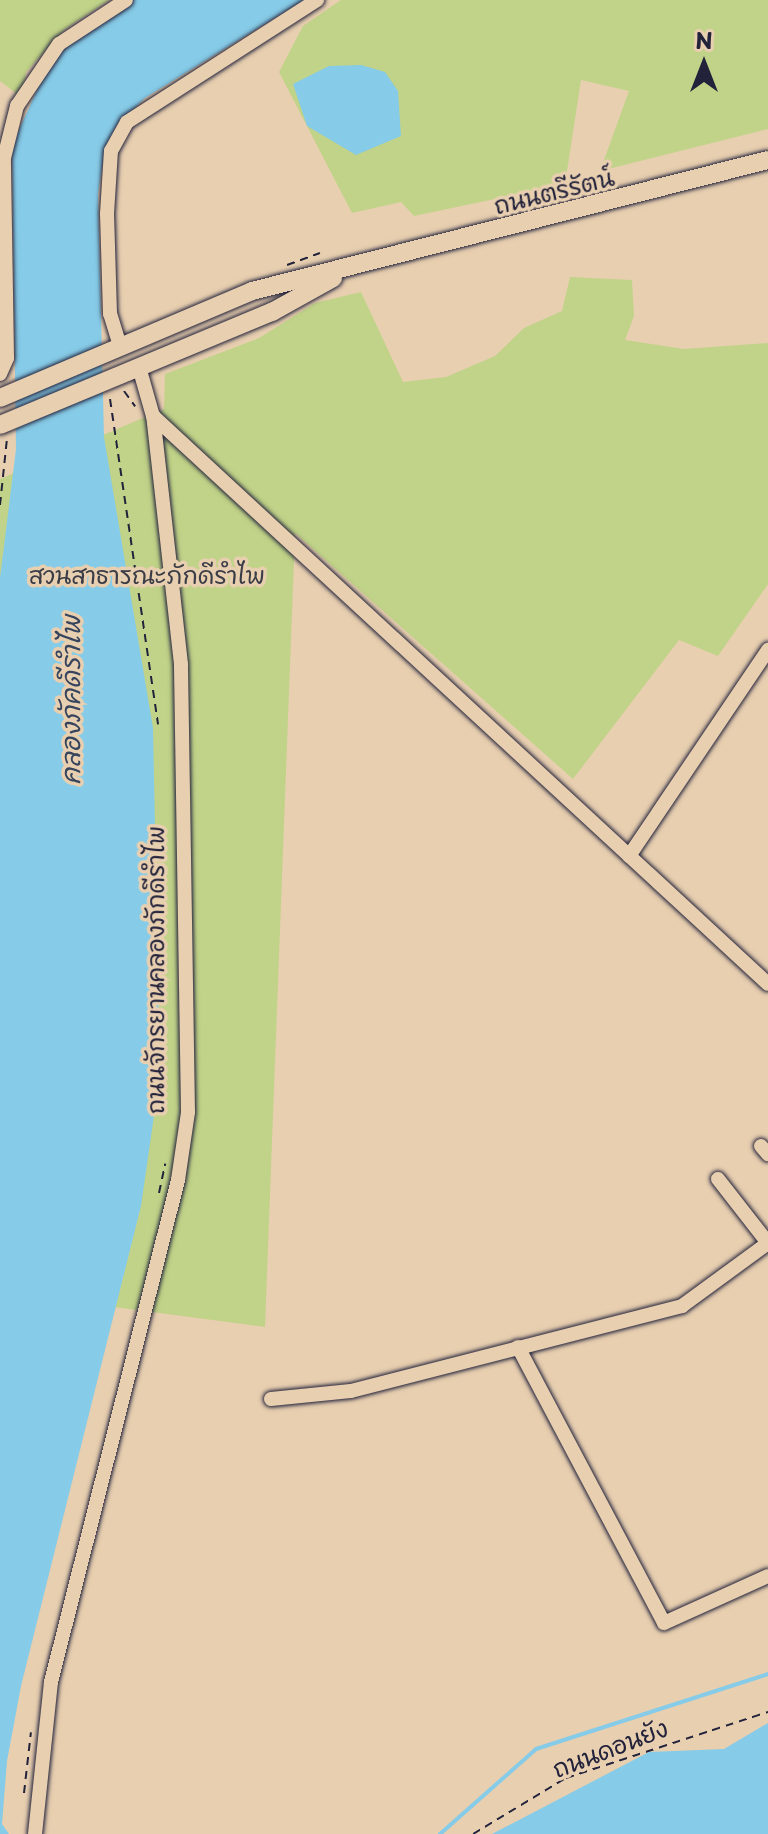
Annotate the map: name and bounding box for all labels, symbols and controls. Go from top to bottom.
text: N [695,23,713,56]
north arrow [664,24,744,104]
street label: ถนนตรีรัตน์ [491,162,617,220]
park label: สวนสาธารณะภักดีรำไพ [29,561,265,589]
water label: คลองภัคดีรำไพ [54,615,86,785]
street label: ถนนจักรยานคลองภักดีรำไพ [141,826,169,1114]
street label: ถนนดอนยัง [548,1713,672,1783]

